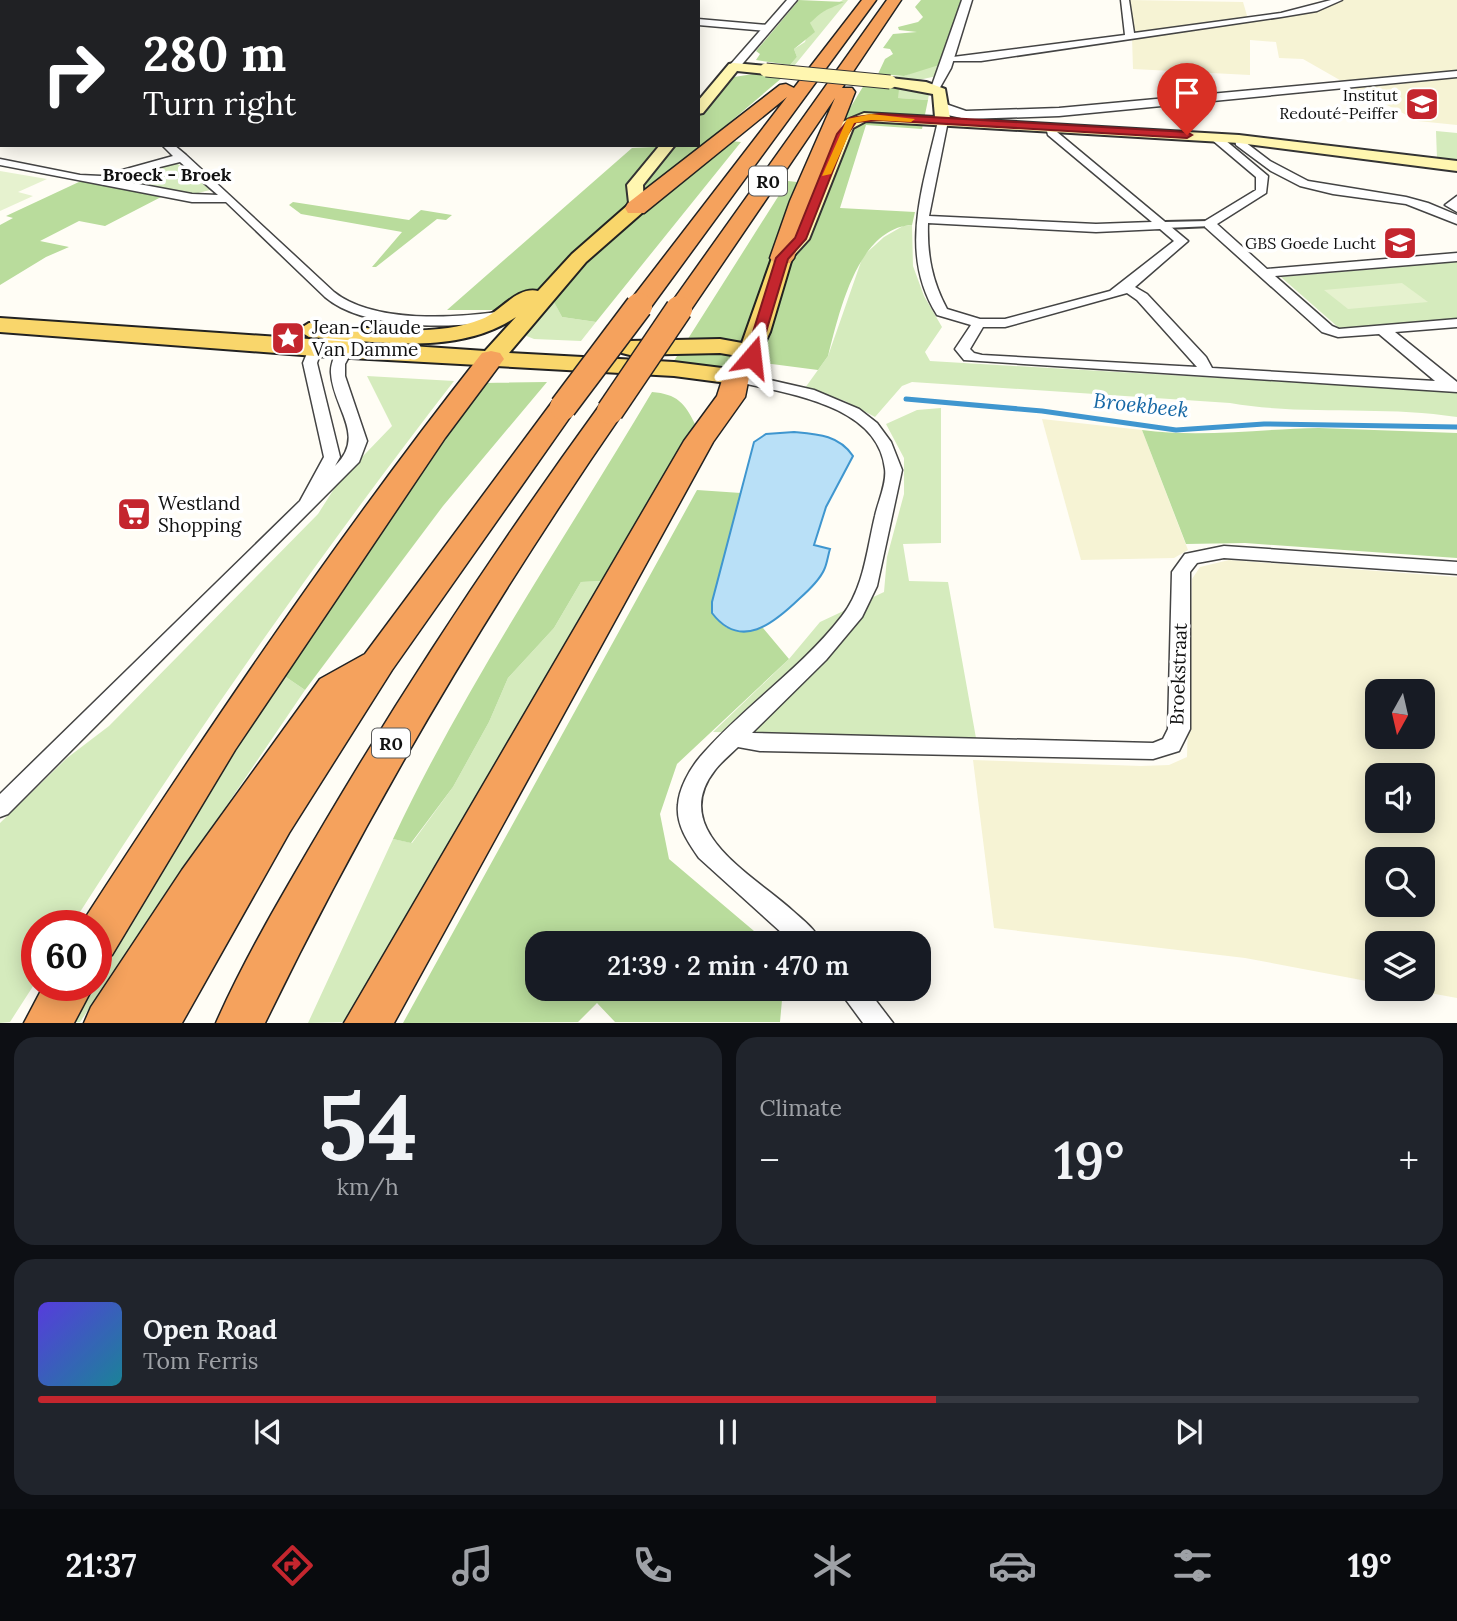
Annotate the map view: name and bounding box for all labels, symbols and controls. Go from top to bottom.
text: 280 m [143,22,286,84]
icon: right [28,28,119,119]
pin [1157,63,1217,135]
icon: arrive [1168,74,1206,112]
text: Turn right [143,83,296,124]
place label: Institut Redouté-Peiffer [1279,85,1399,123]
school or university icon: Institut Redouté-Peiffer [1403,85,1441,123]
district label: Broeck - Broek [103,163,232,186]
road number: R0 [749,166,787,196]
school or university icon: GBS Goede Lucht [1381,224,1419,262]
place label: GBS Goede Lucht [1245,233,1377,253]
place label: Jean-Claude Van Damme [311,315,421,361]
place icon: Jean-Claude Van Damme [269,319,307,357]
position arrow [715,320,789,394]
water label: Broekbeek [1092,387,1190,423]
place label: Westland Shopping [158,491,242,537]
supermarket icon: Westland Shopping [115,495,153,533]
street label: Broekstraat [1164,622,1192,726]
north arrow [1365,679,1435,749]
map controls [1365,679,1435,1001]
road number: R0 [372,728,410,758]
button: sound [1365,763,1435,833]
button: search [1365,847,1435,917]
speed limit sign: 60 [21,910,112,1001]
button: layers [1365,931,1435,1001]
text: 21:39 · 2 min · 470 m [607,949,849,982]
text: 54 [318,1068,418,1185]
text: Climate [760,1093,842,1122]
text: 19° [1054,1127,1125,1193]
text: − [760,1136,780,1184]
text: + [1399,1136,1419,1184]
text: km/h [337,1172,399,1201]
text: Open Road [143,1313,277,1346]
text: Tom Ferris [143,1346,258,1375]
icon: previous [249,1413,287,1451]
icon: pause [709,1413,747,1451]
icon: next [1170,1413,1208,1451]
icon: directions [268,1541,317,1590]
icon: music [448,1541,497,1590]
icon: phone [628,1541,677,1590]
icon: climate [808,1541,857,1590]
icon: car [988,1541,1037,1590]
icon: filters [1168,1541,1217,1590]
text: 21:37 [66,1545,137,1586]
text: 19° [1348,1545,1391,1586]

